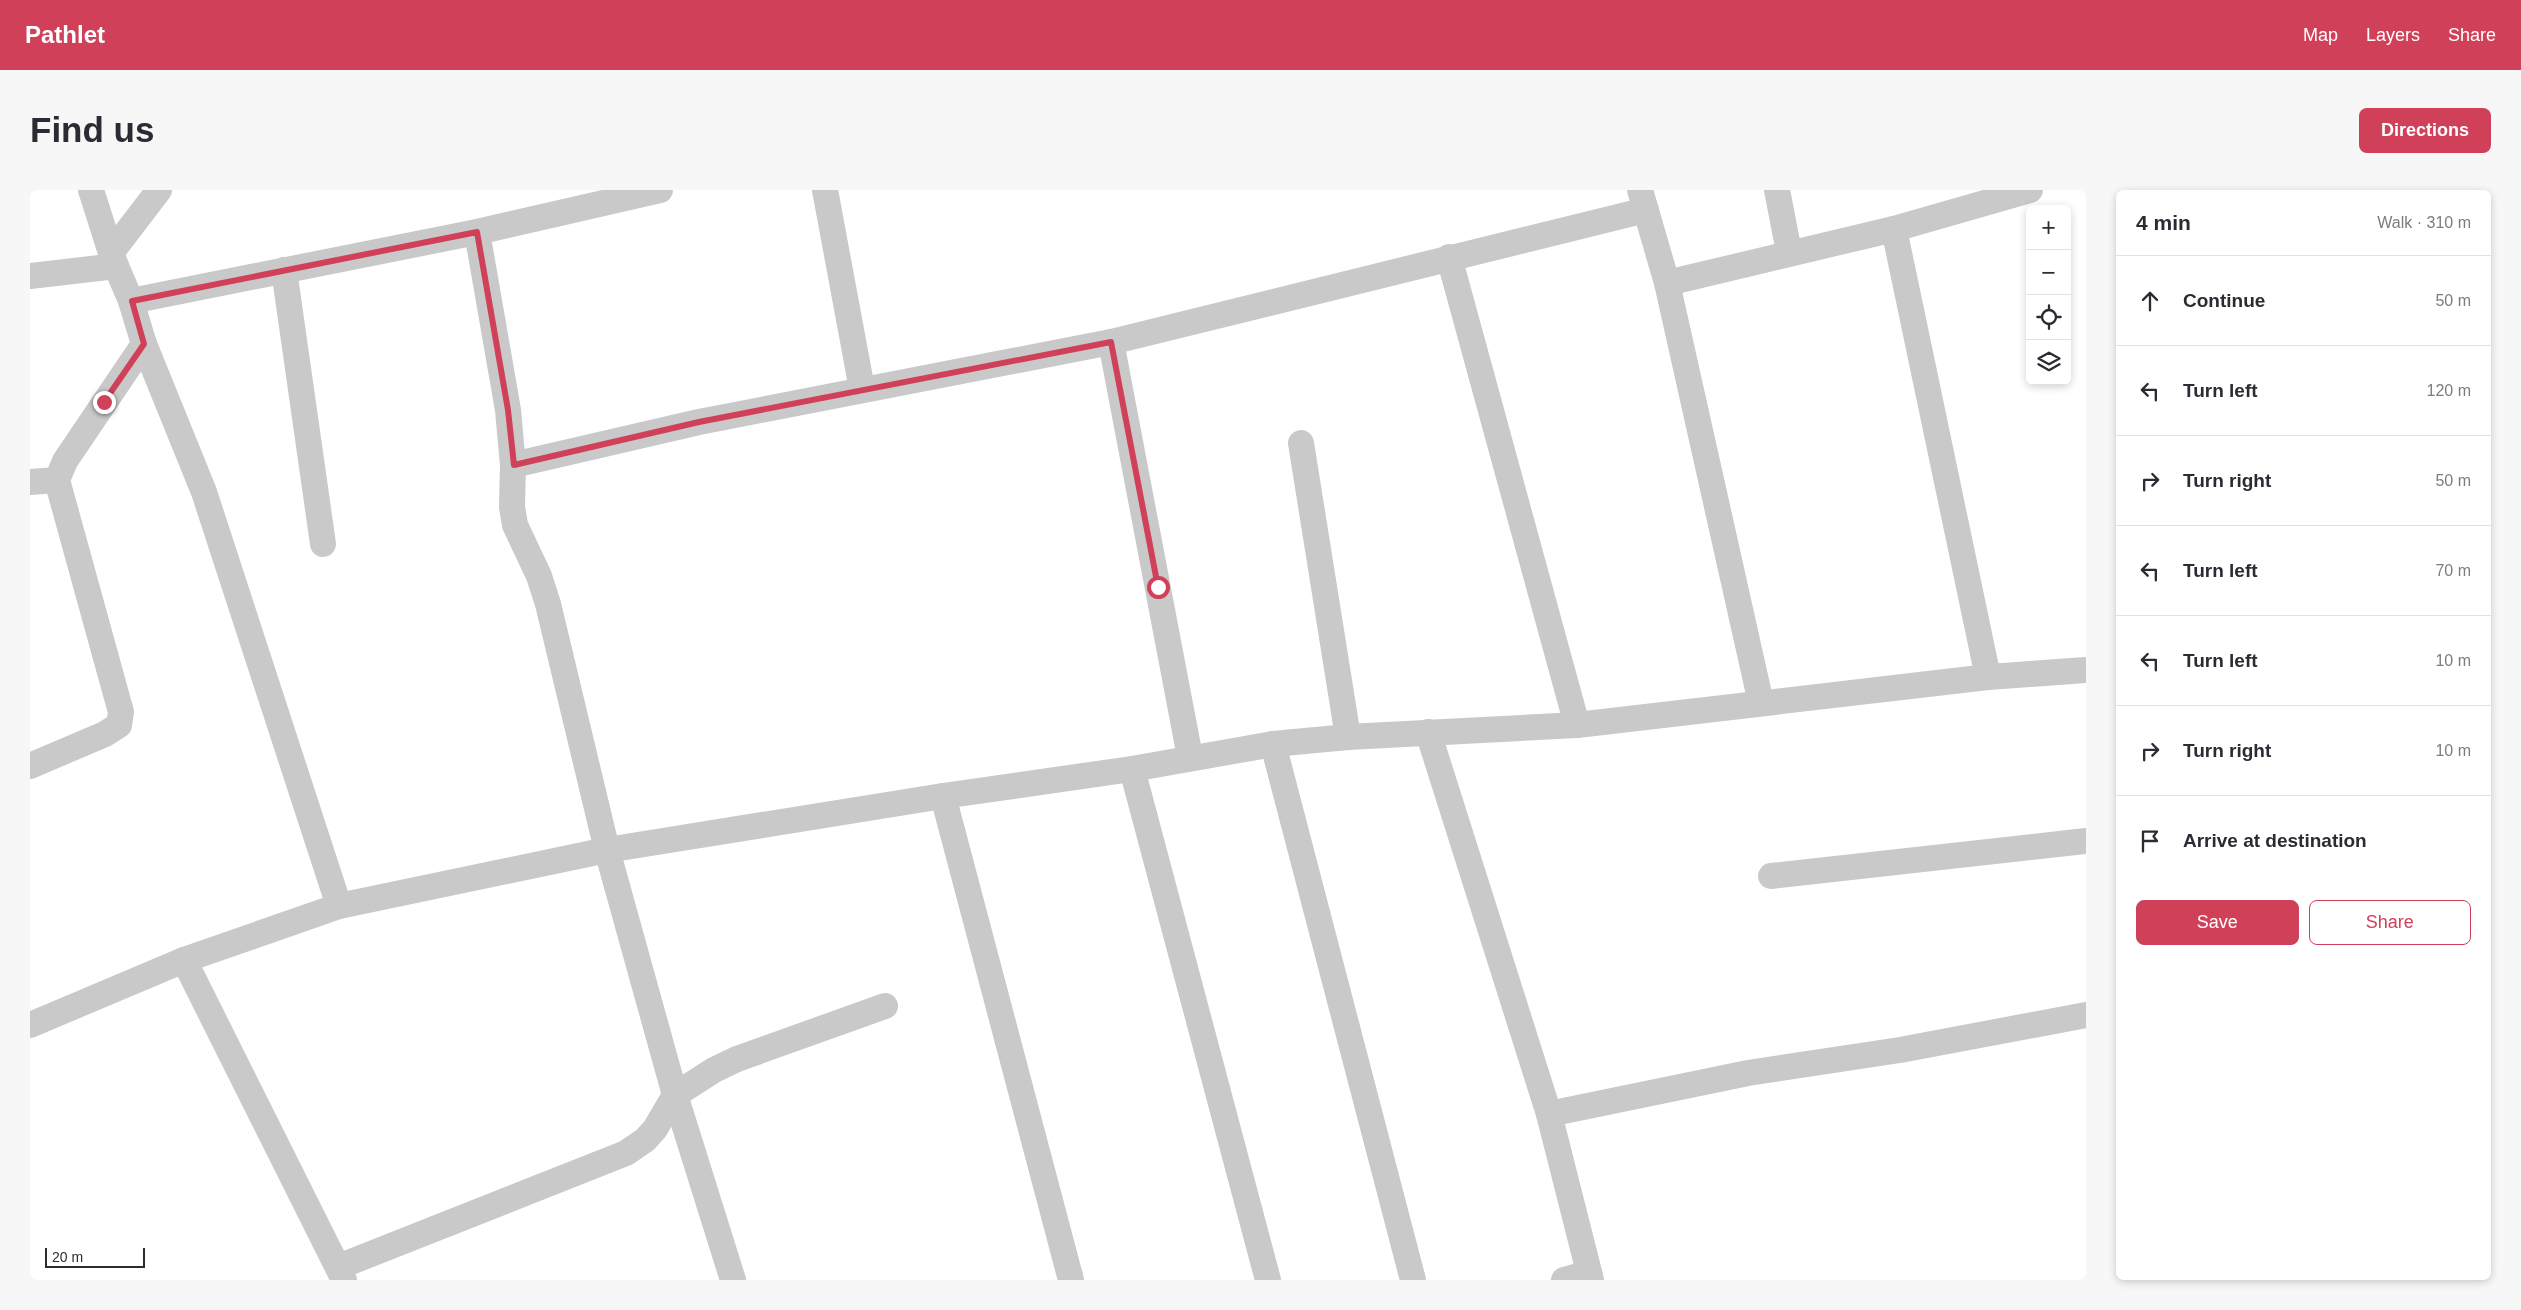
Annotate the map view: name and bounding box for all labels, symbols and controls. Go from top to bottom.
text: Pathlet [25,21,105,48]
text: Map [2303,25,2338,45]
text: Layers [2366,25,2420,45]
text: Share [2448,25,2496,45]
button: Directions [2359,108,2491,153]
text: Find us [30,110,154,149]
map controls [2026,205,2071,385]
button: + [2026,205,2071,250]
text: 4 min [2136,211,2191,234]
text: Walk · 310 m [2377,214,2471,231]
button: − [2026,250,2071,295]
icon: ahead [2136,287,2164,315]
text: Continue [2183,290,2265,311]
text: 50 m [2435,292,2471,309]
button: locate [2026,295,2071,340]
button: layers [2026,340,2071,385]
icon: left [2136,377,2164,405]
text: Turn left [2183,380,2258,401]
text: 120 m [2427,382,2471,399]
route end [93,391,116,414]
icon: right [2136,467,2164,495]
text: Turn right [2183,470,2271,491]
text: 50 m [2435,472,2471,489]
icon: left [2136,557,2164,585]
text: Turn left [2183,560,2258,581]
text: 70 m [2435,562,2471,579]
route start [1147,576,1170,599]
icon: left [2136,647,2164,675]
text: Turn left [2183,650,2258,671]
text: 10 m [2435,652,2471,669]
icon: right [2136,737,2164,765]
text: Turn right [2183,740,2271,761]
text: 10 m [2435,742,2471,759]
icon: arrive [2136,827,2164,855]
text: Arrive at destination [2183,830,2367,851]
button: Save [2136,900,2299,945]
button: Share [2309,900,2471,945]
scale bar [45,1245,145,1268]
text: 20 m [52,1249,83,1265]

